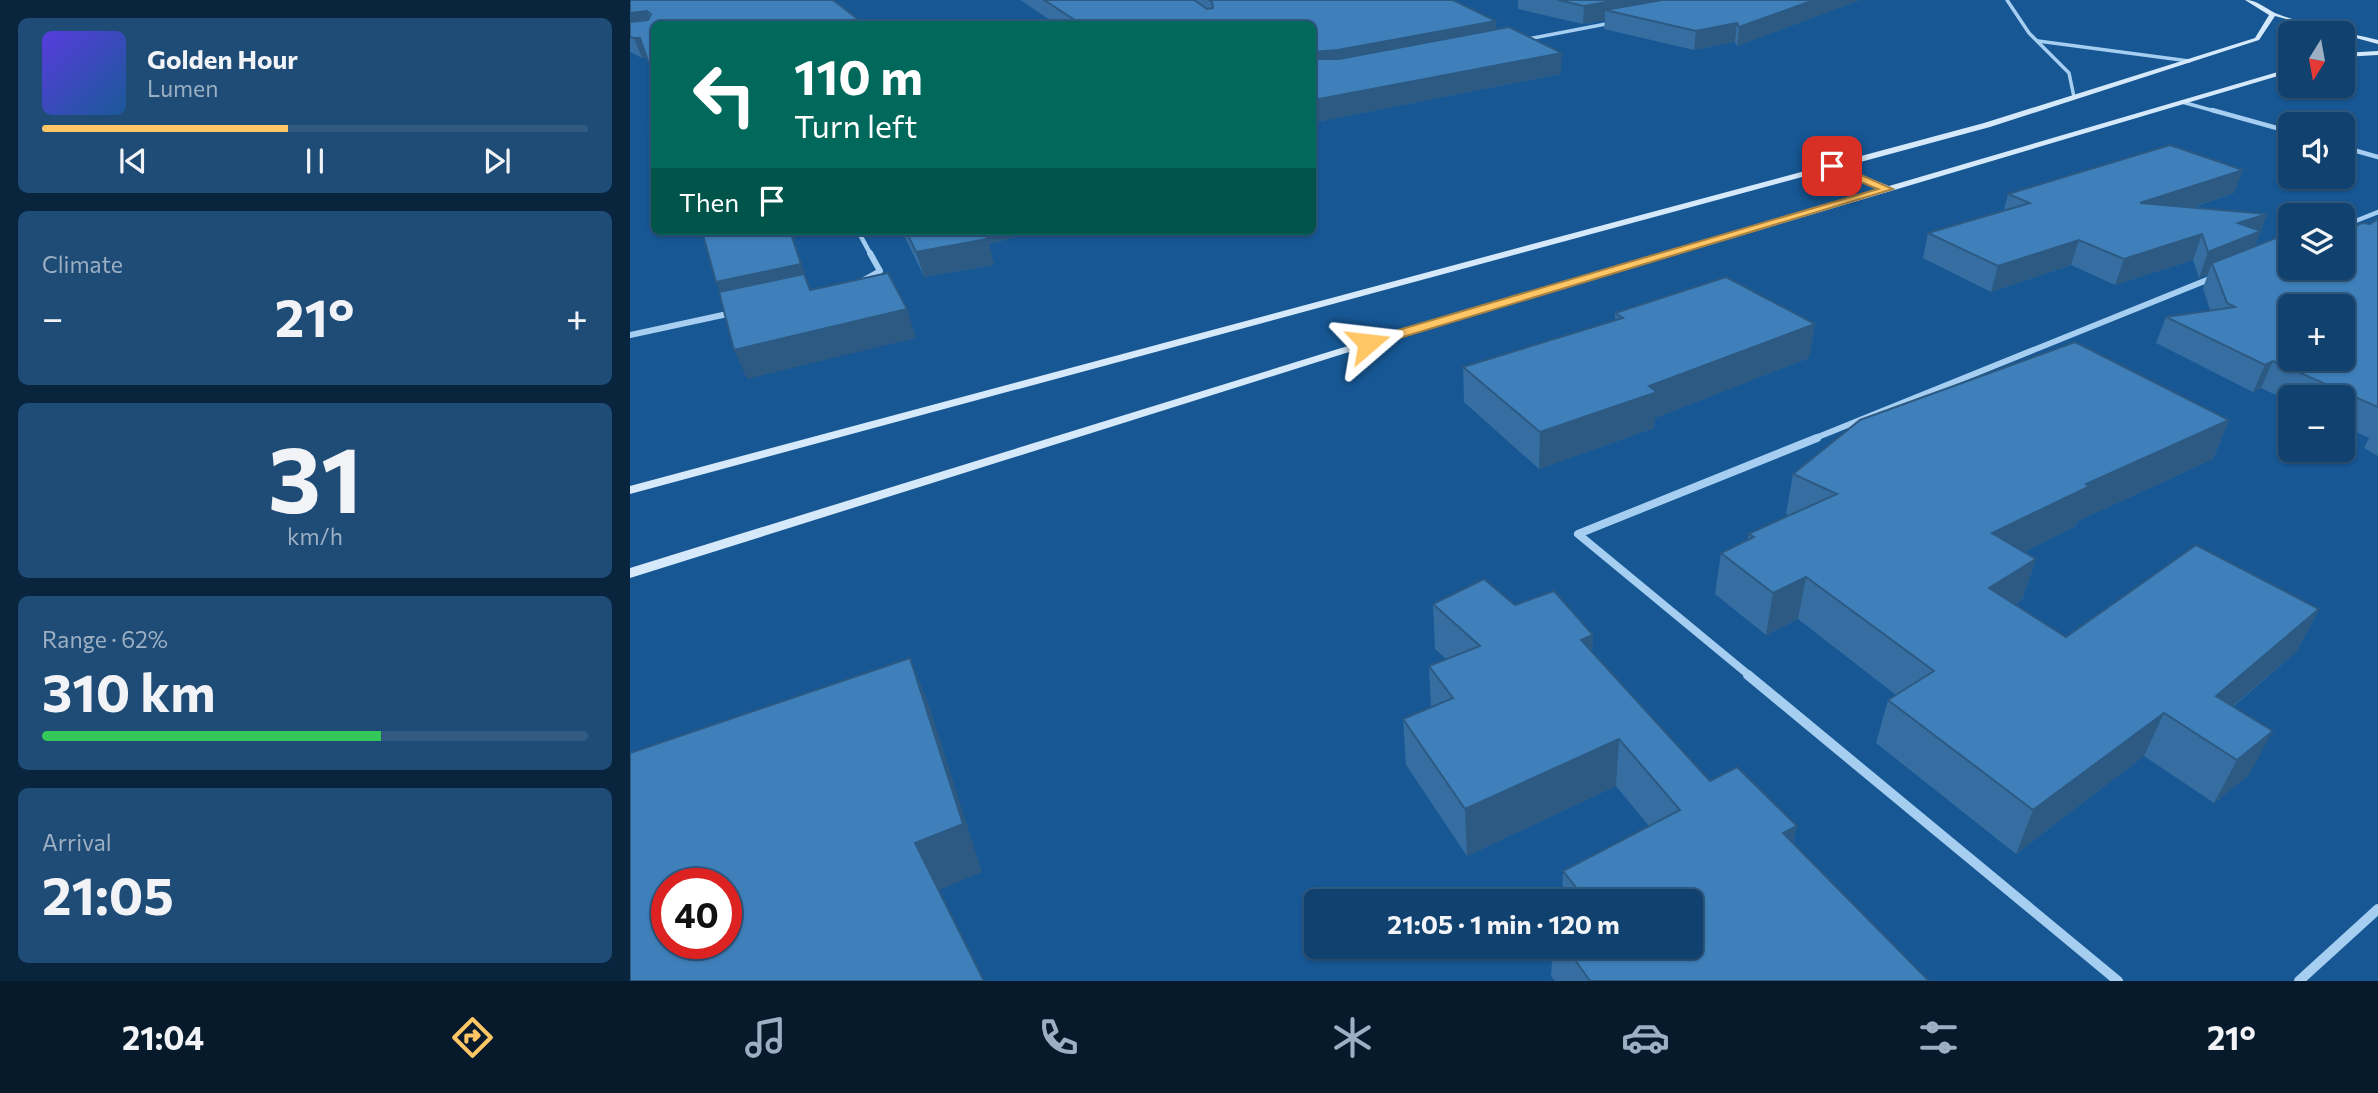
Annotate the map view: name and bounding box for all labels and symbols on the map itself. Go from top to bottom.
north arrow [2278,21,2356,98]
pin [1802,136,1862,196]
position arrow [1331,306,1405,380]
speed limit sign: 40 [651,868,742,959]

